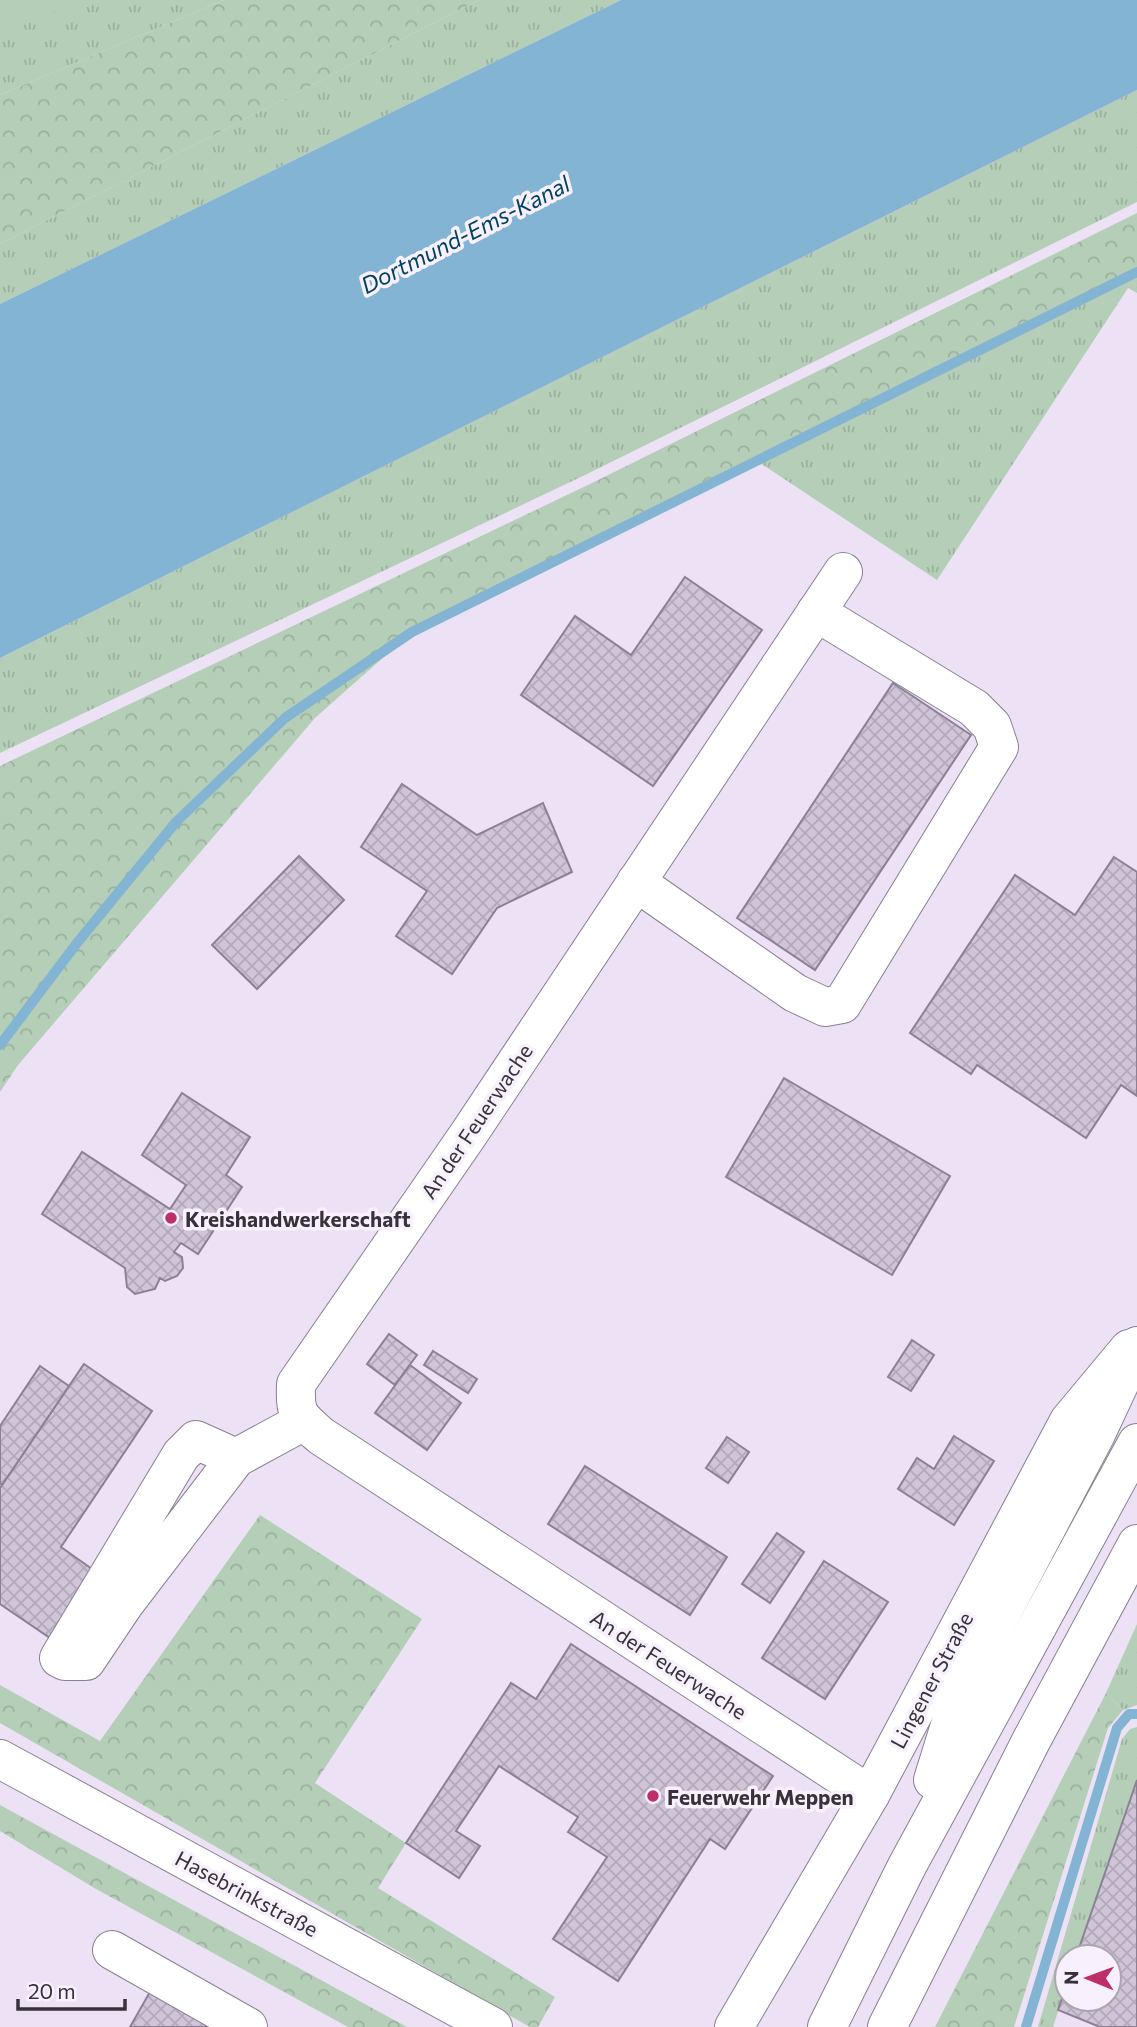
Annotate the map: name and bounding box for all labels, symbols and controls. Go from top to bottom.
water label: Dortmund-Ems-Kanal [356,169,575,299]
street label: An der Feuerwache [415,1039,537,1203]
place label: Kreishandwerkerschaft [185,1206,411,1231]
marker: Kreishandwerkerschaft [163,1210,179,1226]
street label: An der Feuerwache [586,1604,752,1724]
street label: Lingener Straße [885,1608,977,1752]
place label: Feuerwehr Meppen [667,1784,854,1809]
marker: Feuerwehr Meppen [645,1788,661,1804]
street label: Hasebrinkstraße [171,1845,323,1941]
north arrow [1053,1943,1123,2013]
scale bar [18,1968,124,2012]
text: N [1059,1970,1082,1985]
text: 20 m [28,1978,76,2003]

